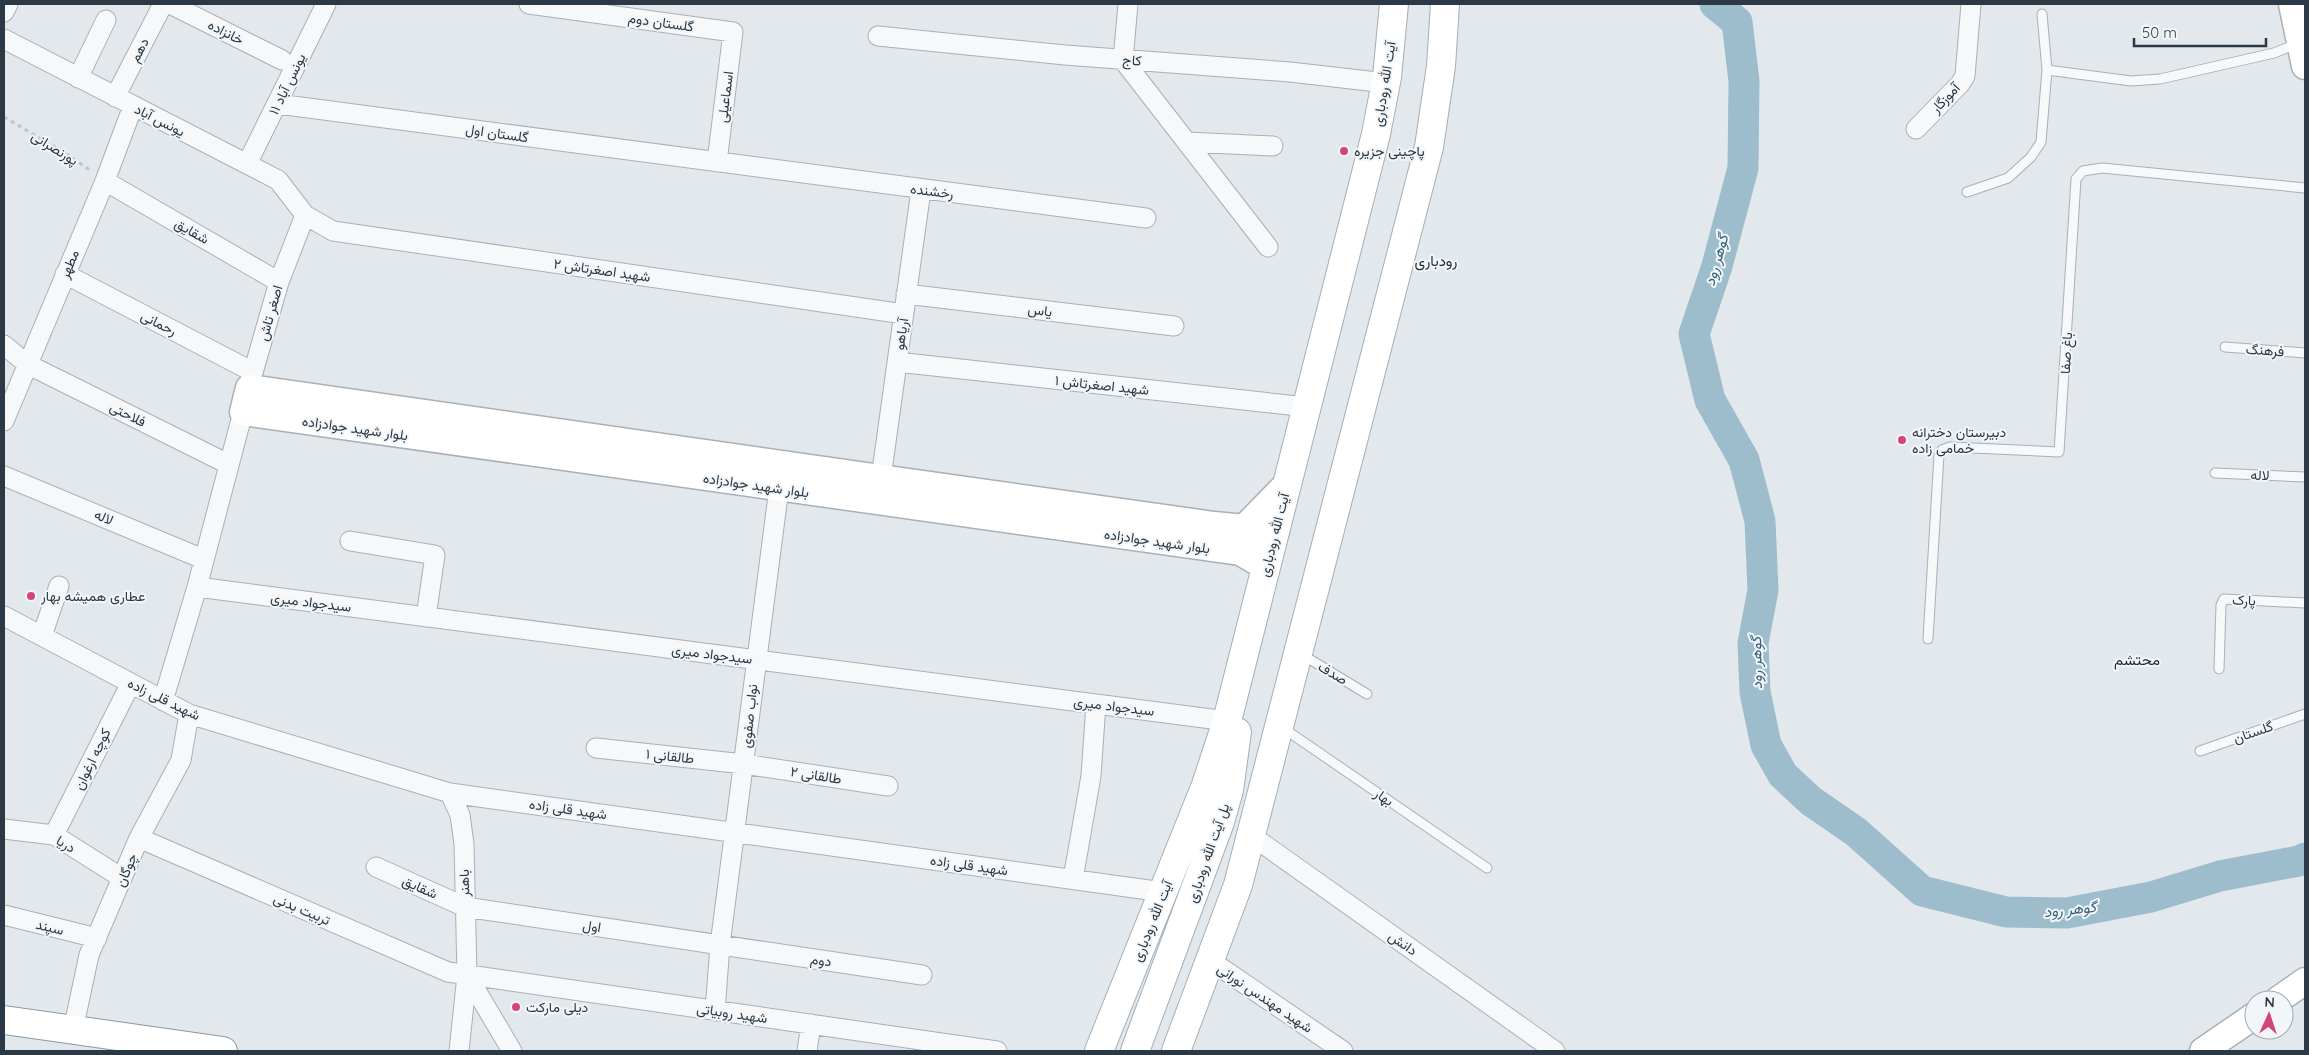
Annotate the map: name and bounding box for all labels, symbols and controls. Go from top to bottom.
street label: گلستان دوم [627,8,695,36]
street label: خانزاده [205,15,247,49]
scale bar [2134,15,2266,47]
text: 50 m [2142,23,2177,42]
street label: دهم [125,34,153,65]
street label: آیت الله رودباری [1368,38,1400,128]
street label: یونس آباد ۱۱ [264,50,310,118]
street label: کاج [1122,50,1142,72]
street label: اسماعیلی [713,70,737,124]
street label: آموزگار [1926,78,1965,118]
street label: یونس آباد [132,100,188,140]
street label: گلستان اول [464,120,530,147]
street label: پورنصرانی [28,127,82,170]
place label: پاچینی جزیره [1354,142,1425,161]
marker: پاچینی جزیره [1338,145,1350,157]
street label: رخشنده [909,179,955,203]
street label: شقایق [172,214,212,248]
water label: گوهر رود [1700,229,1733,288]
street label: مطهر [55,247,83,282]
district label: رودباری [1415,251,1457,271]
street label: شهید اصغرتاش ۲ [552,254,652,286]
street label: اصغر تاش [253,283,287,343]
street label: یاس [1027,300,1053,320]
street label: رحمانی [138,306,180,340]
street label: آریاهو [890,315,912,351]
street label: باغ صفا [2056,332,2078,375]
street label: فرهنگ [2245,340,2285,360]
street label: شهید اصغرتاش ۱ [1054,371,1150,399]
street label: فلاحتی [107,397,149,431]
street label: بلوار شهید جوادزاده [301,412,409,444]
place label: دبیرستان دخترانه خمامی زاده [1912,423,2006,457]
marker: دبیرستان دخترانه خمامی زاده [1896,434,1908,446]
street label: لاله [2250,466,2270,484]
street label: بلوار شهید جوادزاده [702,469,810,501]
street label: آیت الله رودباری [1255,489,1294,579]
street label: لاله [92,505,116,529]
street label: بلوار شهید جوادزاده [1103,525,1211,557]
place label: عطاری همیشه بهار [40,587,145,605]
street label: سیدجواد میری [270,588,352,616]
marker: عطاری همیشه بهار [25,590,37,602]
street label: پارک [2232,591,2256,610]
water label: گوهر رود [1746,633,1766,689]
street label: سیدجواد میری [671,640,753,668]
district label: محتشم [2114,650,2160,670]
street label: صدف [1315,657,1351,689]
street label: شهید قلی زاده [125,674,203,724]
street label: نواب صفوی [737,683,761,749]
street label: سیدجواد میری [1073,692,1155,720]
street label: گلستان [2231,717,2275,747]
street label: کوچه ارغوان [69,725,115,793]
street label: طالقانی ۱ [645,745,695,767]
street label: طالقانی ۲ [789,762,843,788]
street label: بهار [1370,784,1397,810]
street label: شهید قلی زاده [528,795,608,823]
street label: پل آیت الله رودباری [1183,801,1234,905]
street label: دریا [53,831,79,857]
street label: چوگان [111,850,142,890]
street label: شهید قلی زاده [929,851,1009,879]
street label: باهنر [455,869,473,898]
street label: شقایق [400,871,440,903]
street label: آیت الله رودباری [1128,876,1177,964]
street label: تربیت بدنی [271,889,333,929]
water label: گوهر رود [2043,896,2100,921]
street label: سپند [34,915,66,940]
street label: اول [581,916,603,937]
street label: دانش [1385,927,1421,960]
street label: دوم [809,950,833,970]
street label: شهید مهندس نورانی [1214,959,1316,1037]
north arrow [2244,990,2294,1040]
text: N [2264,993,2275,1011]
place label: دیلی مارکت [526,998,589,1016]
street label: شهید روبیاتی [695,999,769,1027]
marker: دیلی مارکت [510,1001,522,1013]

